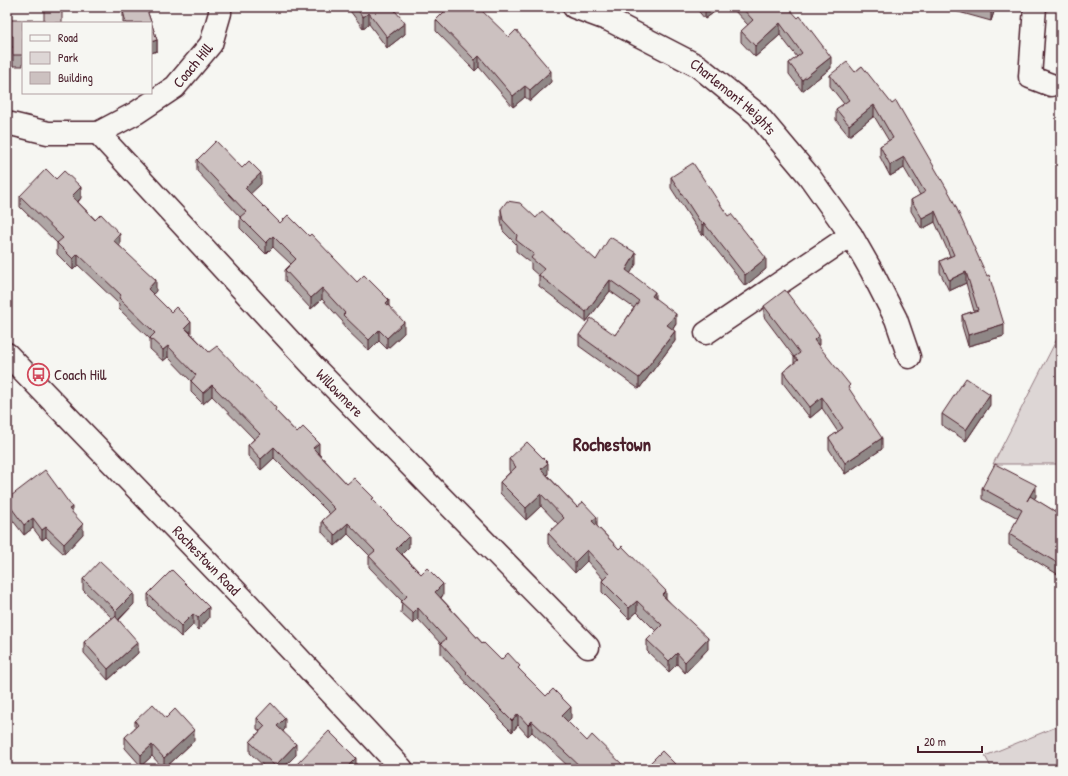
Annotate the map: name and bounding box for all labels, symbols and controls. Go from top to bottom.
legend [22,22,152,94]
text: Road [58,29,78,46]
street label: Coach Hill [168,38,218,92]
text: Park [58,49,78,66]
street label: Charlemont Heights [687,53,781,139]
text: Building [58,69,93,86]
bus stop icon: Coach Hill [25,362,51,388]
place label: Coach Hill [54,364,107,385]
street label: Willowmere [311,364,368,422]
district label: Rochestown [573,431,651,457]
street label: Rochestown Road [168,521,245,600]
scale bar [918,728,982,754]
text: 20 m [924,733,946,750]

